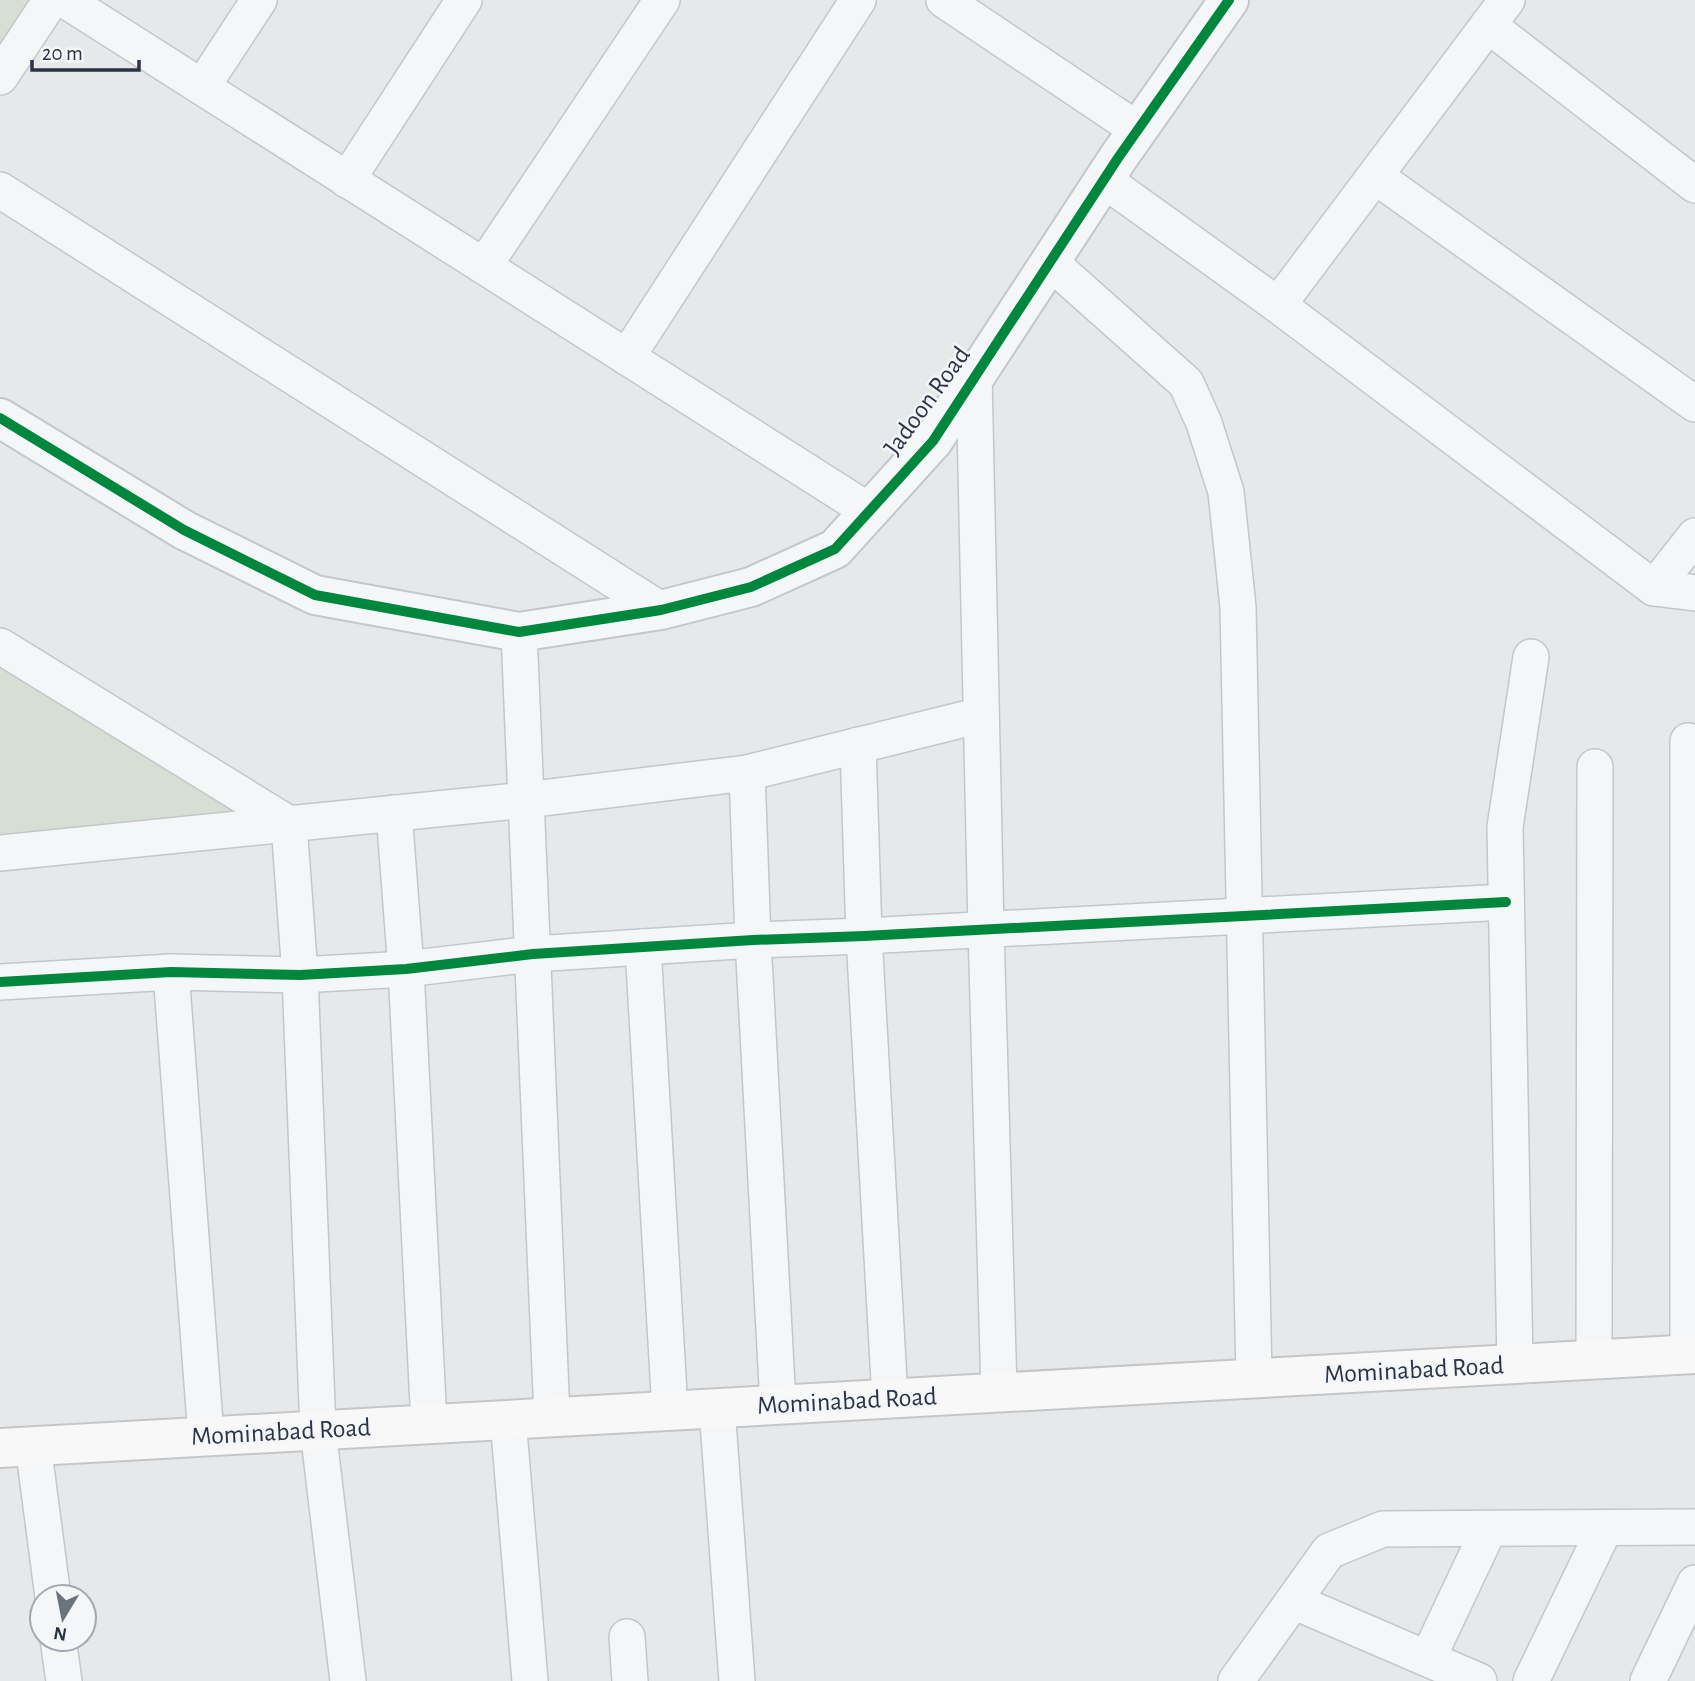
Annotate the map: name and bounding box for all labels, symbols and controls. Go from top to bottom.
scale bar [32,28,138,72]
text: 20 m [42,43,83,64]
street label: Jadoon Road [879,342,975,460]
street label: Mominabad Road [1324,1352,1504,1388]
street label: Mominabad Road [757,1383,937,1419]
street label: Mominabad Road [191,1414,371,1450]
north arrow [28,1583,98,1653]
text: N [52,1623,68,1644]

